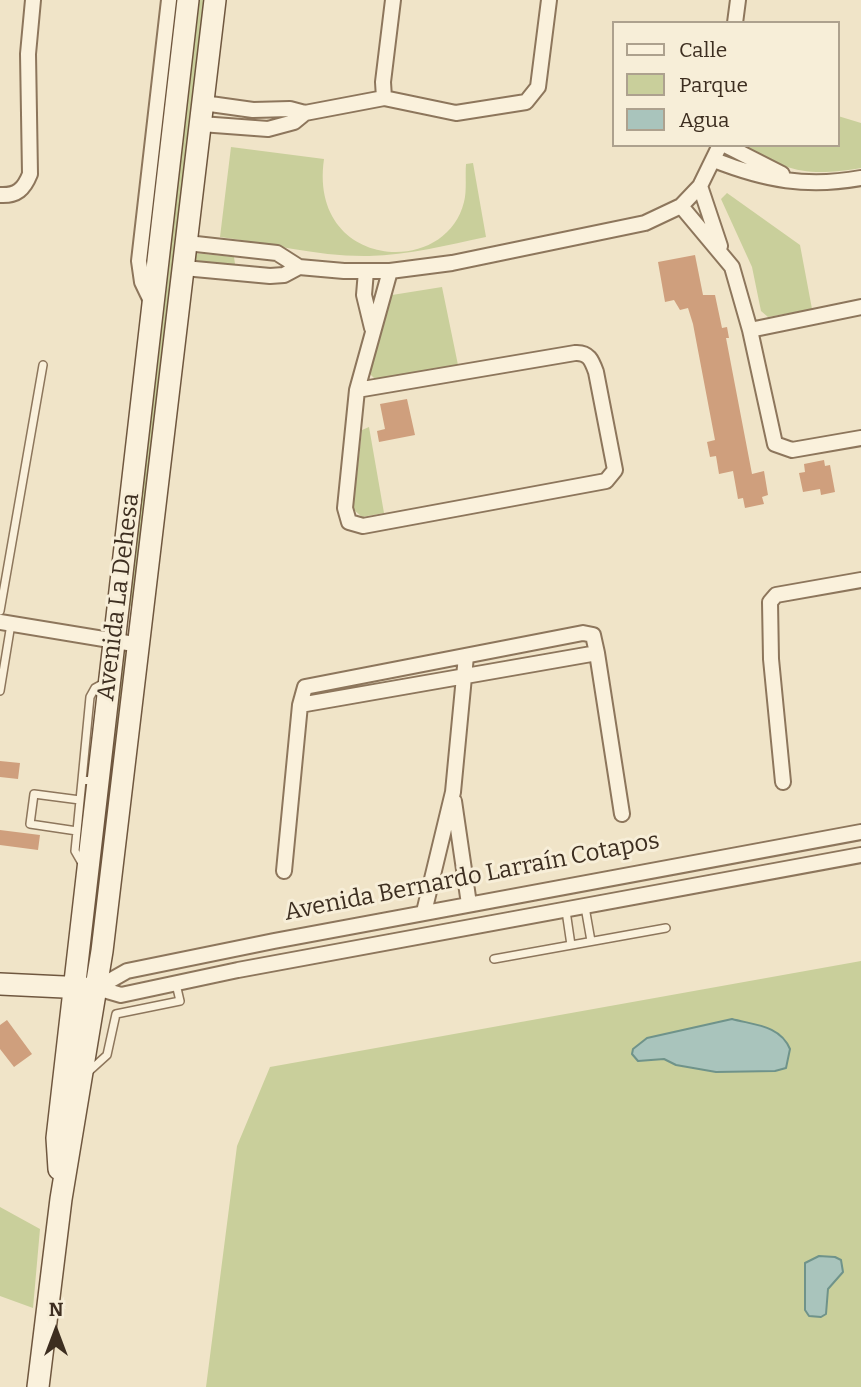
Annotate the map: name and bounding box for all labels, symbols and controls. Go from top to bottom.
legend [612,21,840,147]
text: Calle [679,37,727,63]
text: Parque [679,72,748,98]
text: Agua [679,107,730,133]
street label: Avenida La Dehesa [92,491,146,703]
street label: Avenida Bernardo Larraín Cotapos [282,826,662,928]
north arrow [21,1296,91,1366]
text: N [49,1298,63,1321]

